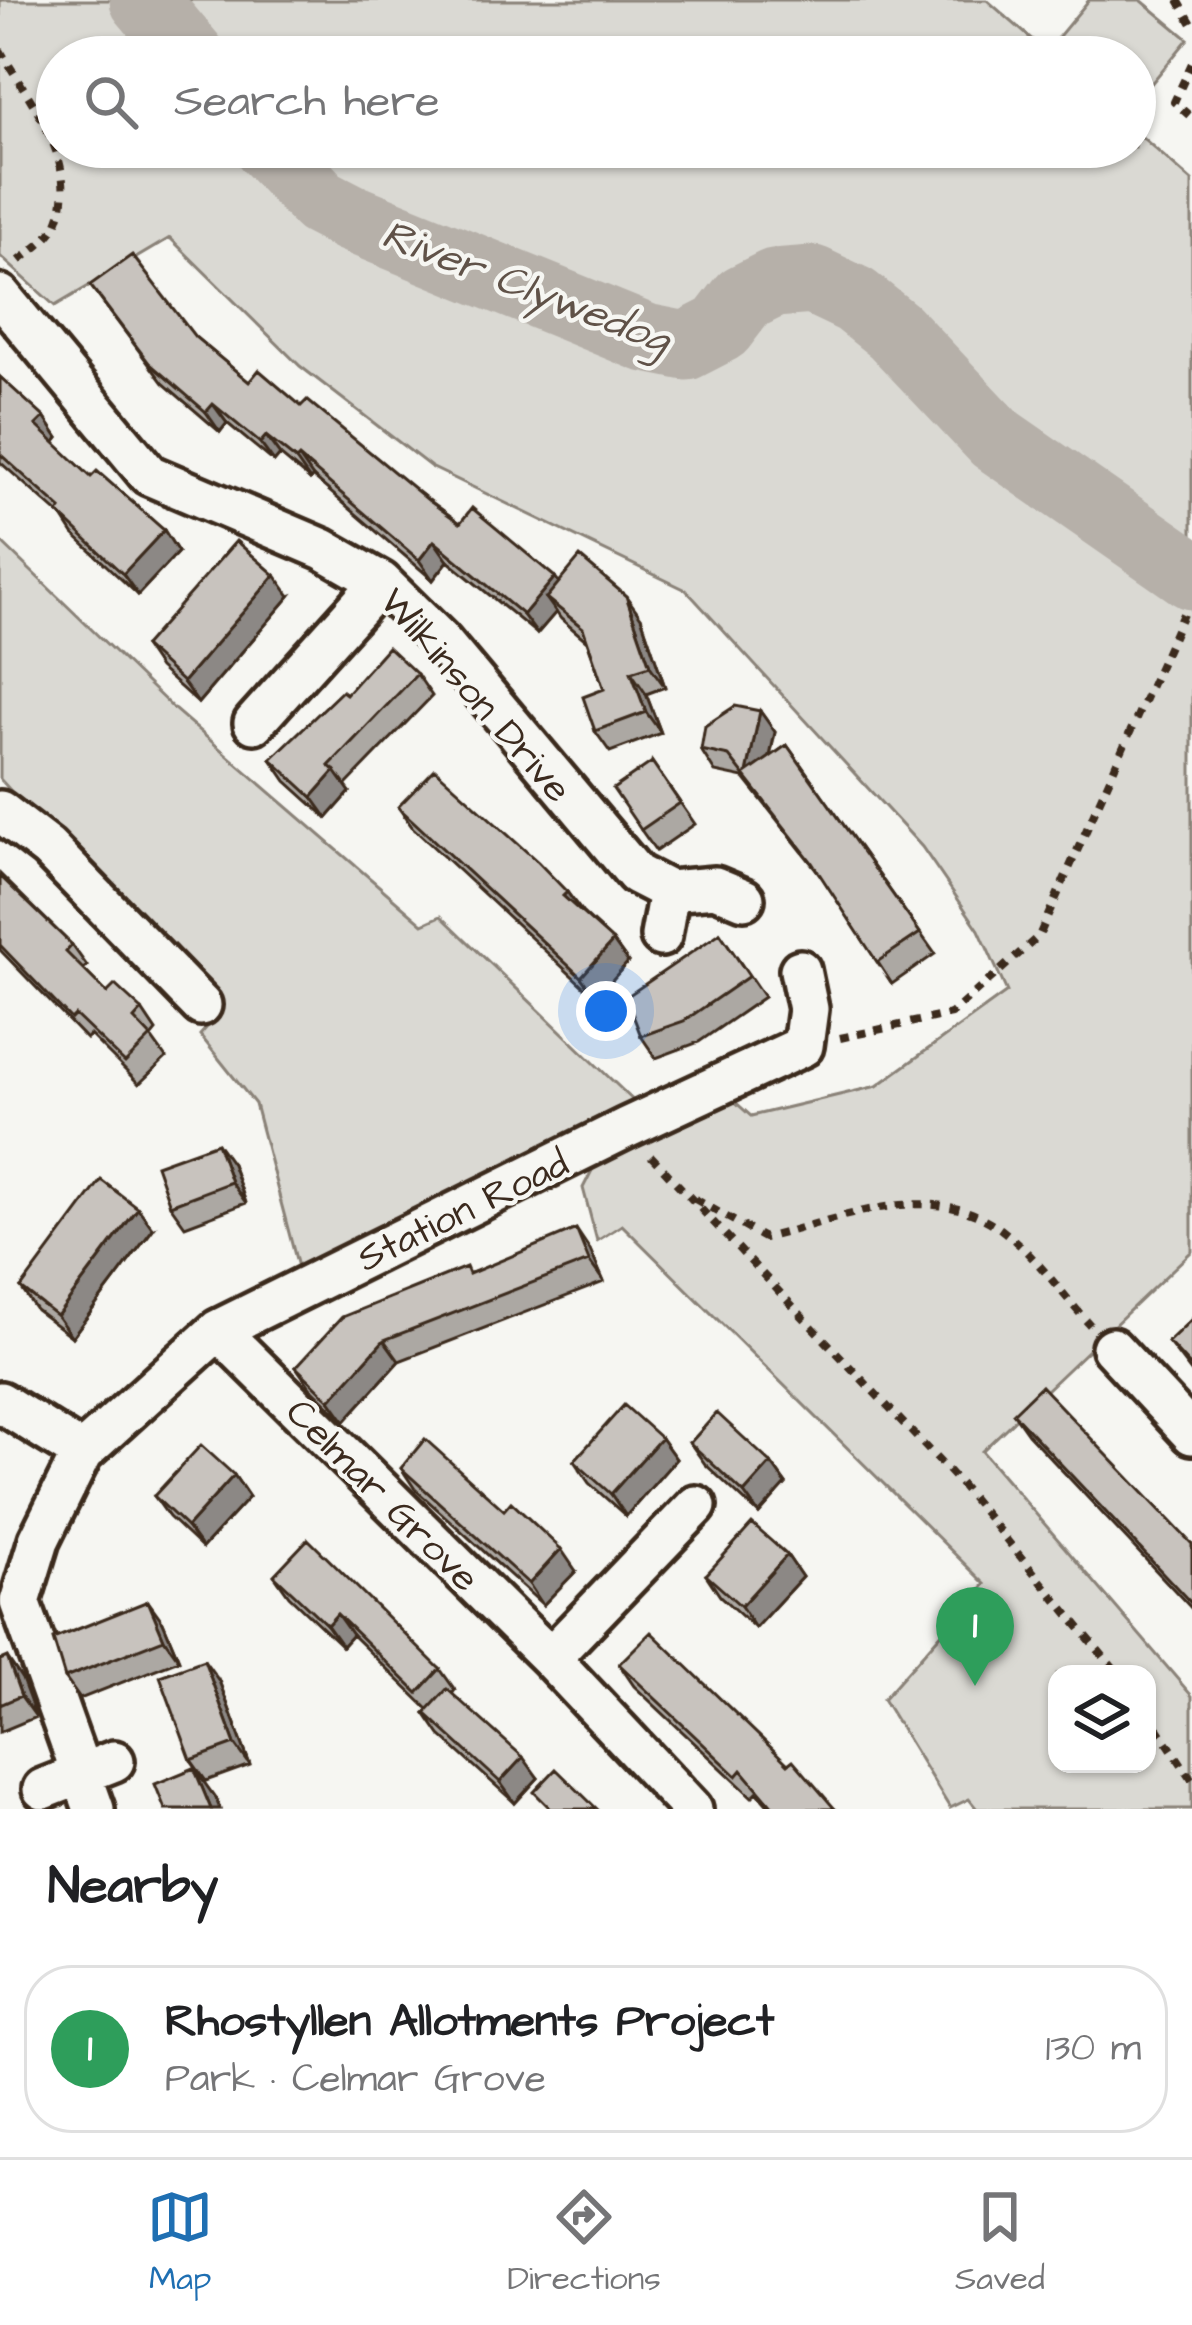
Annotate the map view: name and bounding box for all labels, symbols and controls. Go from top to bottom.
search box [36,36,1156,168]
icon: search [78,69,144,135]
text: Search here [174,71,440,133]
water label: River Clywedog [373,206,680,371]
street label: Wilkinson Drive [366,577,583,815]
your location [576,981,636,1041]
street label: Station Road [349,1137,578,1286]
street label: Celmar Grove [273,1387,491,1605]
pin: 1 [936,1587,1014,1686]
map controls [1048,1665,1156,1773]
button: layers [1048,1665,1156,1773]
text: Nearby [48,1852,218,1923]
text: Rhostyllen Allotments Project [165,1991,774,2053]
text: 1 [88,2022,93,2076]
text: 130 m [1046,2022,1141,2076]
text: Park · Celmar Grove [165,2053,546,2107]
tab: Map [147,2184,213,2302]
tab: Directions [507,2184,661,2302]
tab: Saved [955,2184,1045,2302]

